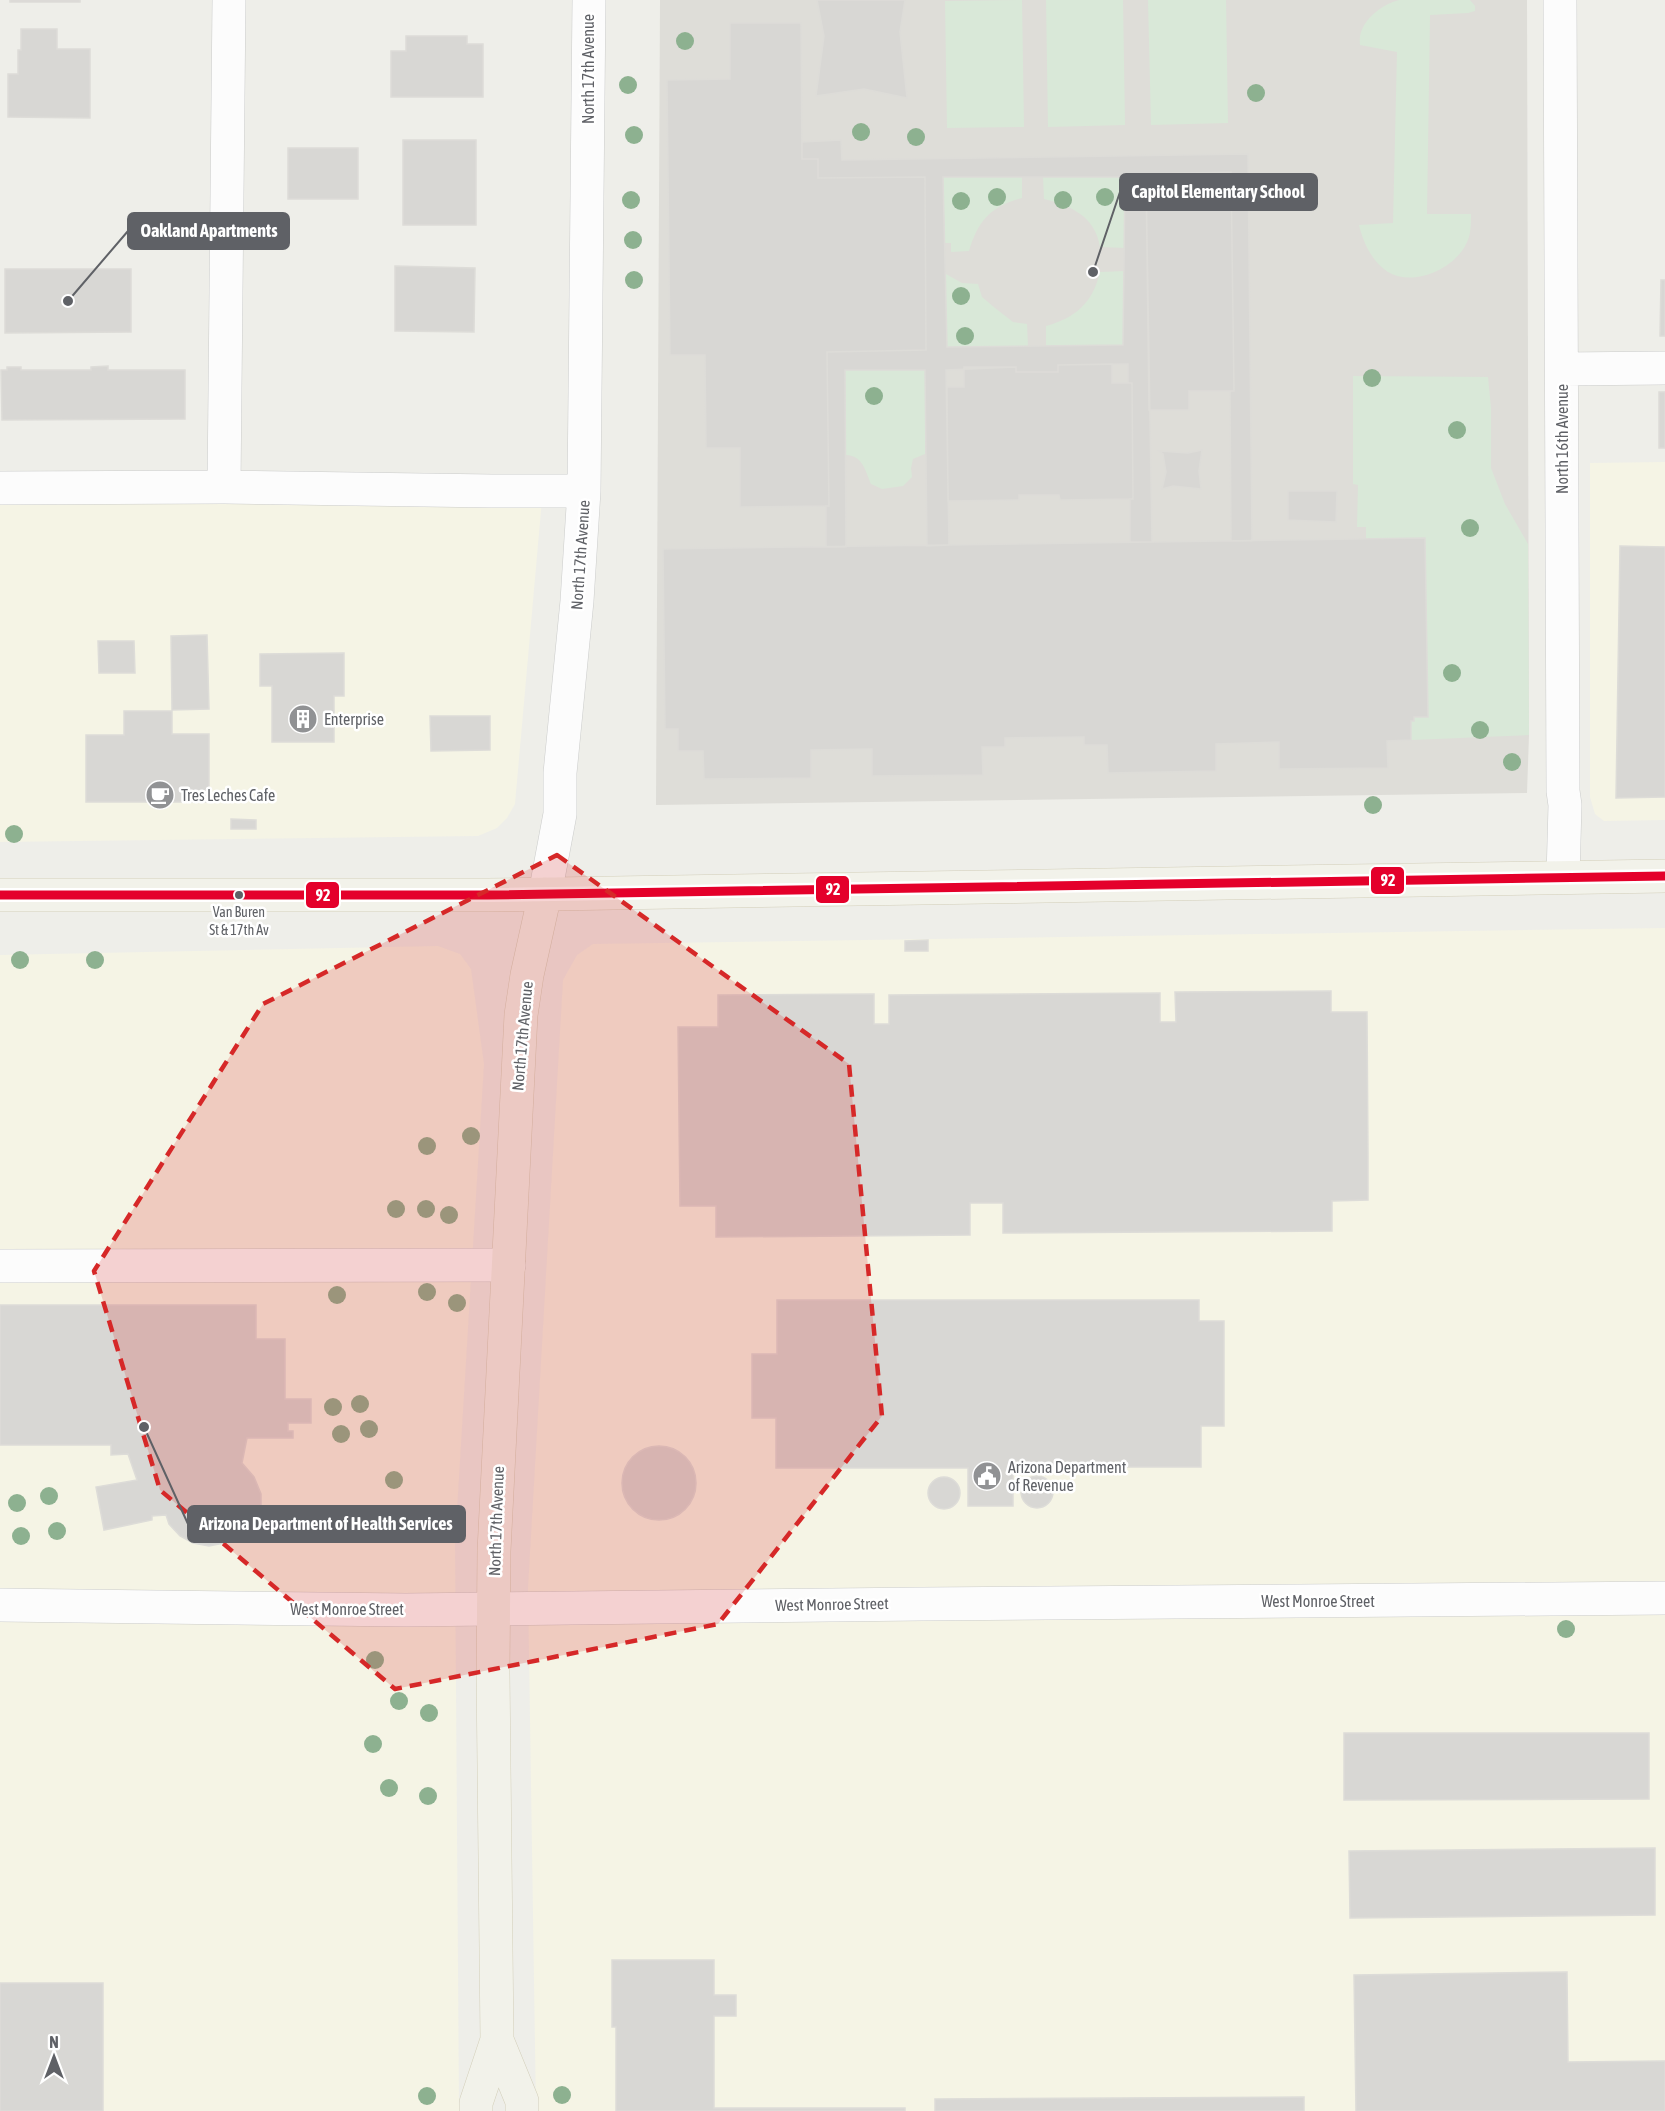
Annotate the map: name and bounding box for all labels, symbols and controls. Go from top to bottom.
street label: North 17th Avenue [579,14,597,124]
callout: Capitol Elementary School [1120,174,1317,210]
text: Capitol Elementary School [1131,181,1305,202]
callout: Oakland Apartments [128,213,289,249]
text: Oakland Apartments [140,220,278,241]
street label: North 16th Avenue [1553,384,1571,494]
street label: North 17th Avenue [567,500,593,610]
building icon: Enterprise [287,703,319,735]
place label: Enterprise [324,710,384,729]
cafe icon: Tres Leches Cafe [144,779,176,811]
place label: Tres Leches Cafe [181,786,275,804]
line badge: 92 [1370,866,1405,895]
text: 92 [1380,871,1396,889]
line badge: 92 [815,875,850,904]
text: 92 [825,880,841,898]
line badge: 92 [305,881,340,909]
text: 92 [315,886,331,904]
marker: Van Buren St & 17th Av [233,889,245,901]
place label: Van Buren St & 17th Av [209,904,269,938]
street label: North 17th Avenue [508,980,536,1092]
place label: Arizona Department of Revenue [1008,1458,1127,1494]
public building icon: Arizona Department of Revenue [971,1460,1003,1492]
street label: North 17th Avenue [485,1466,507,1576]
callout: Arizona Department of Health Services [188,1506,465,1542]
text: Arizona Department of Health Services [198,1513,453,1534]
street label: West Monroe Street [1261,1592,1375,1610]
street label: West Monroe Street [775,1594,889,1614]
street label: West Monroe Street [290,1600,404,1618]
north arrow [24,2027,84,2087]
text: N [49,2033,59,2051]

